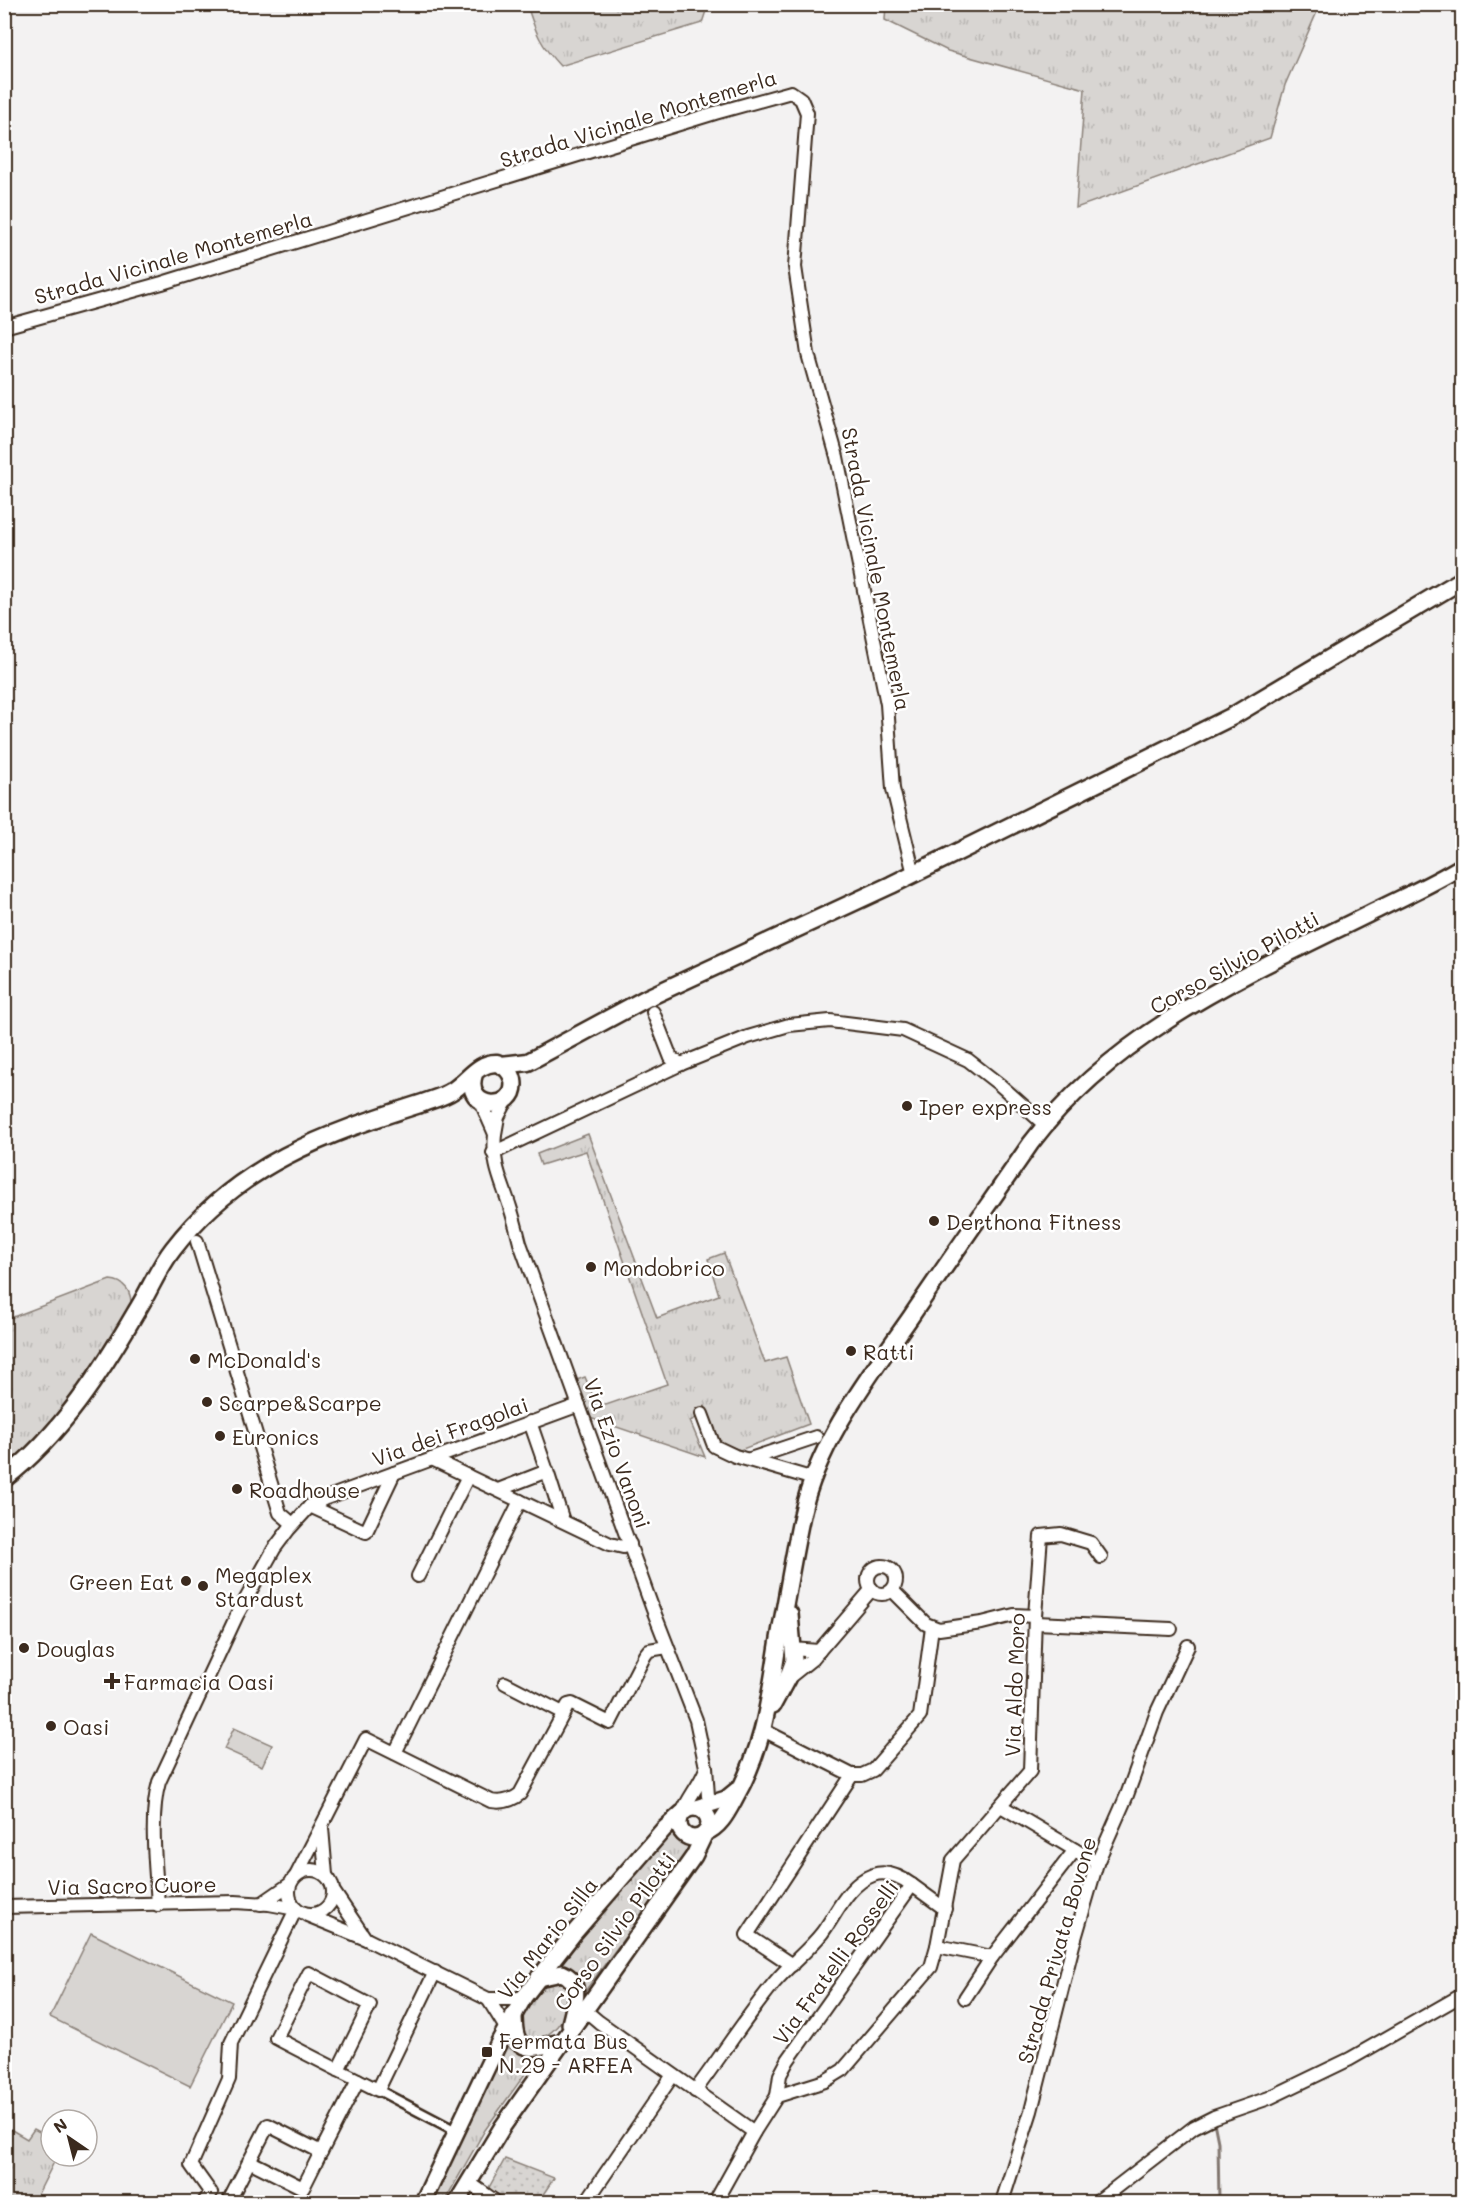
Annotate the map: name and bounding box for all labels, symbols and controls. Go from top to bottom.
street label: Strada Vicinale Montemerla [496,63,780,173]
street label: Strada Vicinale Montemerla [31,204,315,310]
street label: Strada Vicinale Montemerla [836,425,918,713]
street label: Corso Silvio Pilotti [1145,904,1323,1020]
place label: Iper express [919,1093,1052,1120]
marker: Iper express [900,1099,914,1113]
place label: Derthona Fitness [946,1208,1121,1235]
marker: Derthona Fitness [927,1214,941,1228]
place label: Mondobrico [603,1254,725,1281]
marker: Mondobrico [584,1260,598,1274]
place label: Ratti [863,1338,914,1365]
marker: Ratti [844,1344,858,1358]
place label: McDonald's [207,1346,321,1373]
marker: McDonald's [188,1352,202,1366]
street label: Via Ezio Vanoni [578,1374,658,1532]
place label: Scarpe&Scarpe [219,1389,382,1416]
street label: Via dei Fragolai [368,1390,532,1472]
marker: Scarpe&Scarpe [200,1395,214,1409]
place label: Euronics [232,1423,319,1450]
marker: Euronics [213,1429,227,1443]
place label: Roadhouse [249,1476,360,1503]
marker: Roadhouse [230,1482,244,1496]
place label: Megaplex Stardust [215,1561,312,1612]
place label: Green Eat [69,1568,174,1595]
marker: Green Eat [179,1574,193,1588]
marker: Megaplex Stardust [196,1579,210,1593]
street label: Via Aldo Moro [998,1612,1030,1758]
place label: Douglas [36,1635,115,1662]
marker: Douglas [17,1641,31,1655]
place label: Farmacia Oasi [124,1668,274,1695]
marker: Farmacia Oasi [105,1674,119,1688]
place label: Oasi [63,1713,109,1740]
marker: Oasi [44,1719,58,1733]
street label: Strada Privata Bovone [1011,1834,1101,2066]
street label: Corso Silvio Pilotti [547,1846,681,2016]
street label: Via Sacro Cuore [47,1870,217,1900]
street label: Via Mario Silla [491,1872,603,2004]
street label: Via Fratelli Rosselli [766,1874,904,2050]
place label: Fermata Bus N.29 - ARFEA [499,2027,633,2078]
marker: Fermata Bus N.29 - ARFEA [480,2045,494,2059]
north arrow [39,2108,99,2168]
text: N [49,2113,71,2137]

